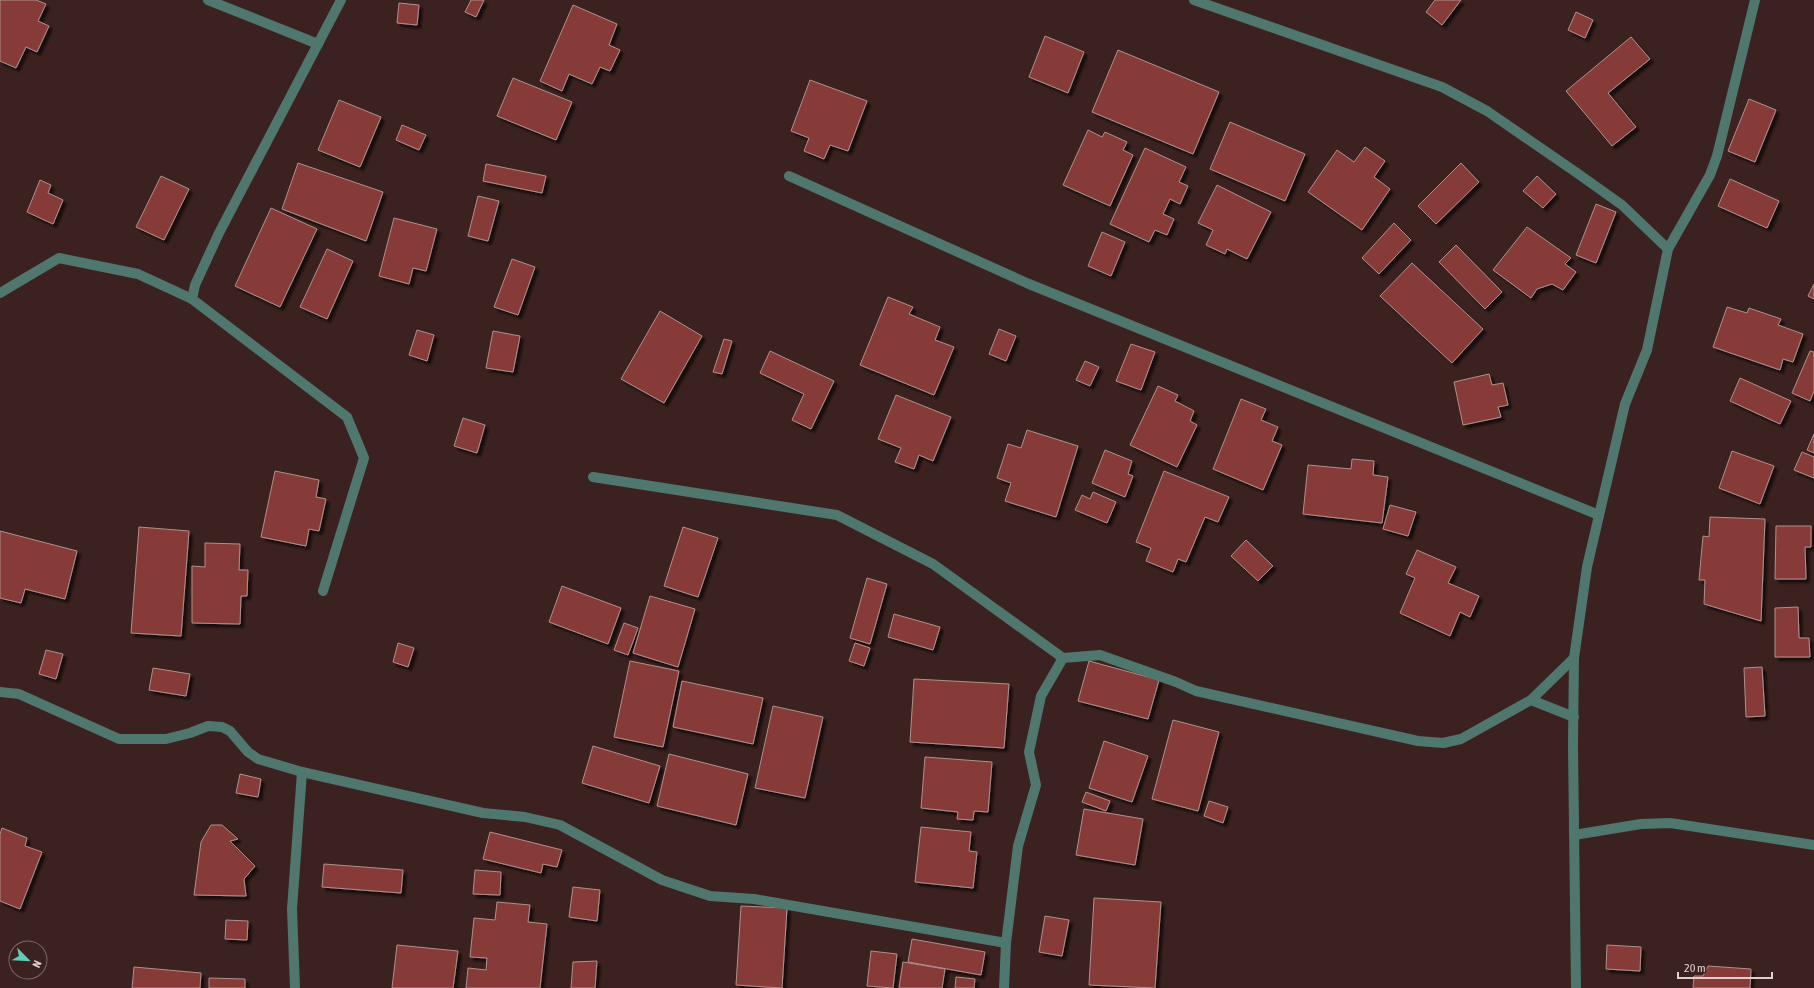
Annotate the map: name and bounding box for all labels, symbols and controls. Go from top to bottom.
north arrow [8,940,48,980]
scale bar [1678,954,1772,980]
text: N [30,959,44,969]
text: 20 m [1684,961,1706,975]

